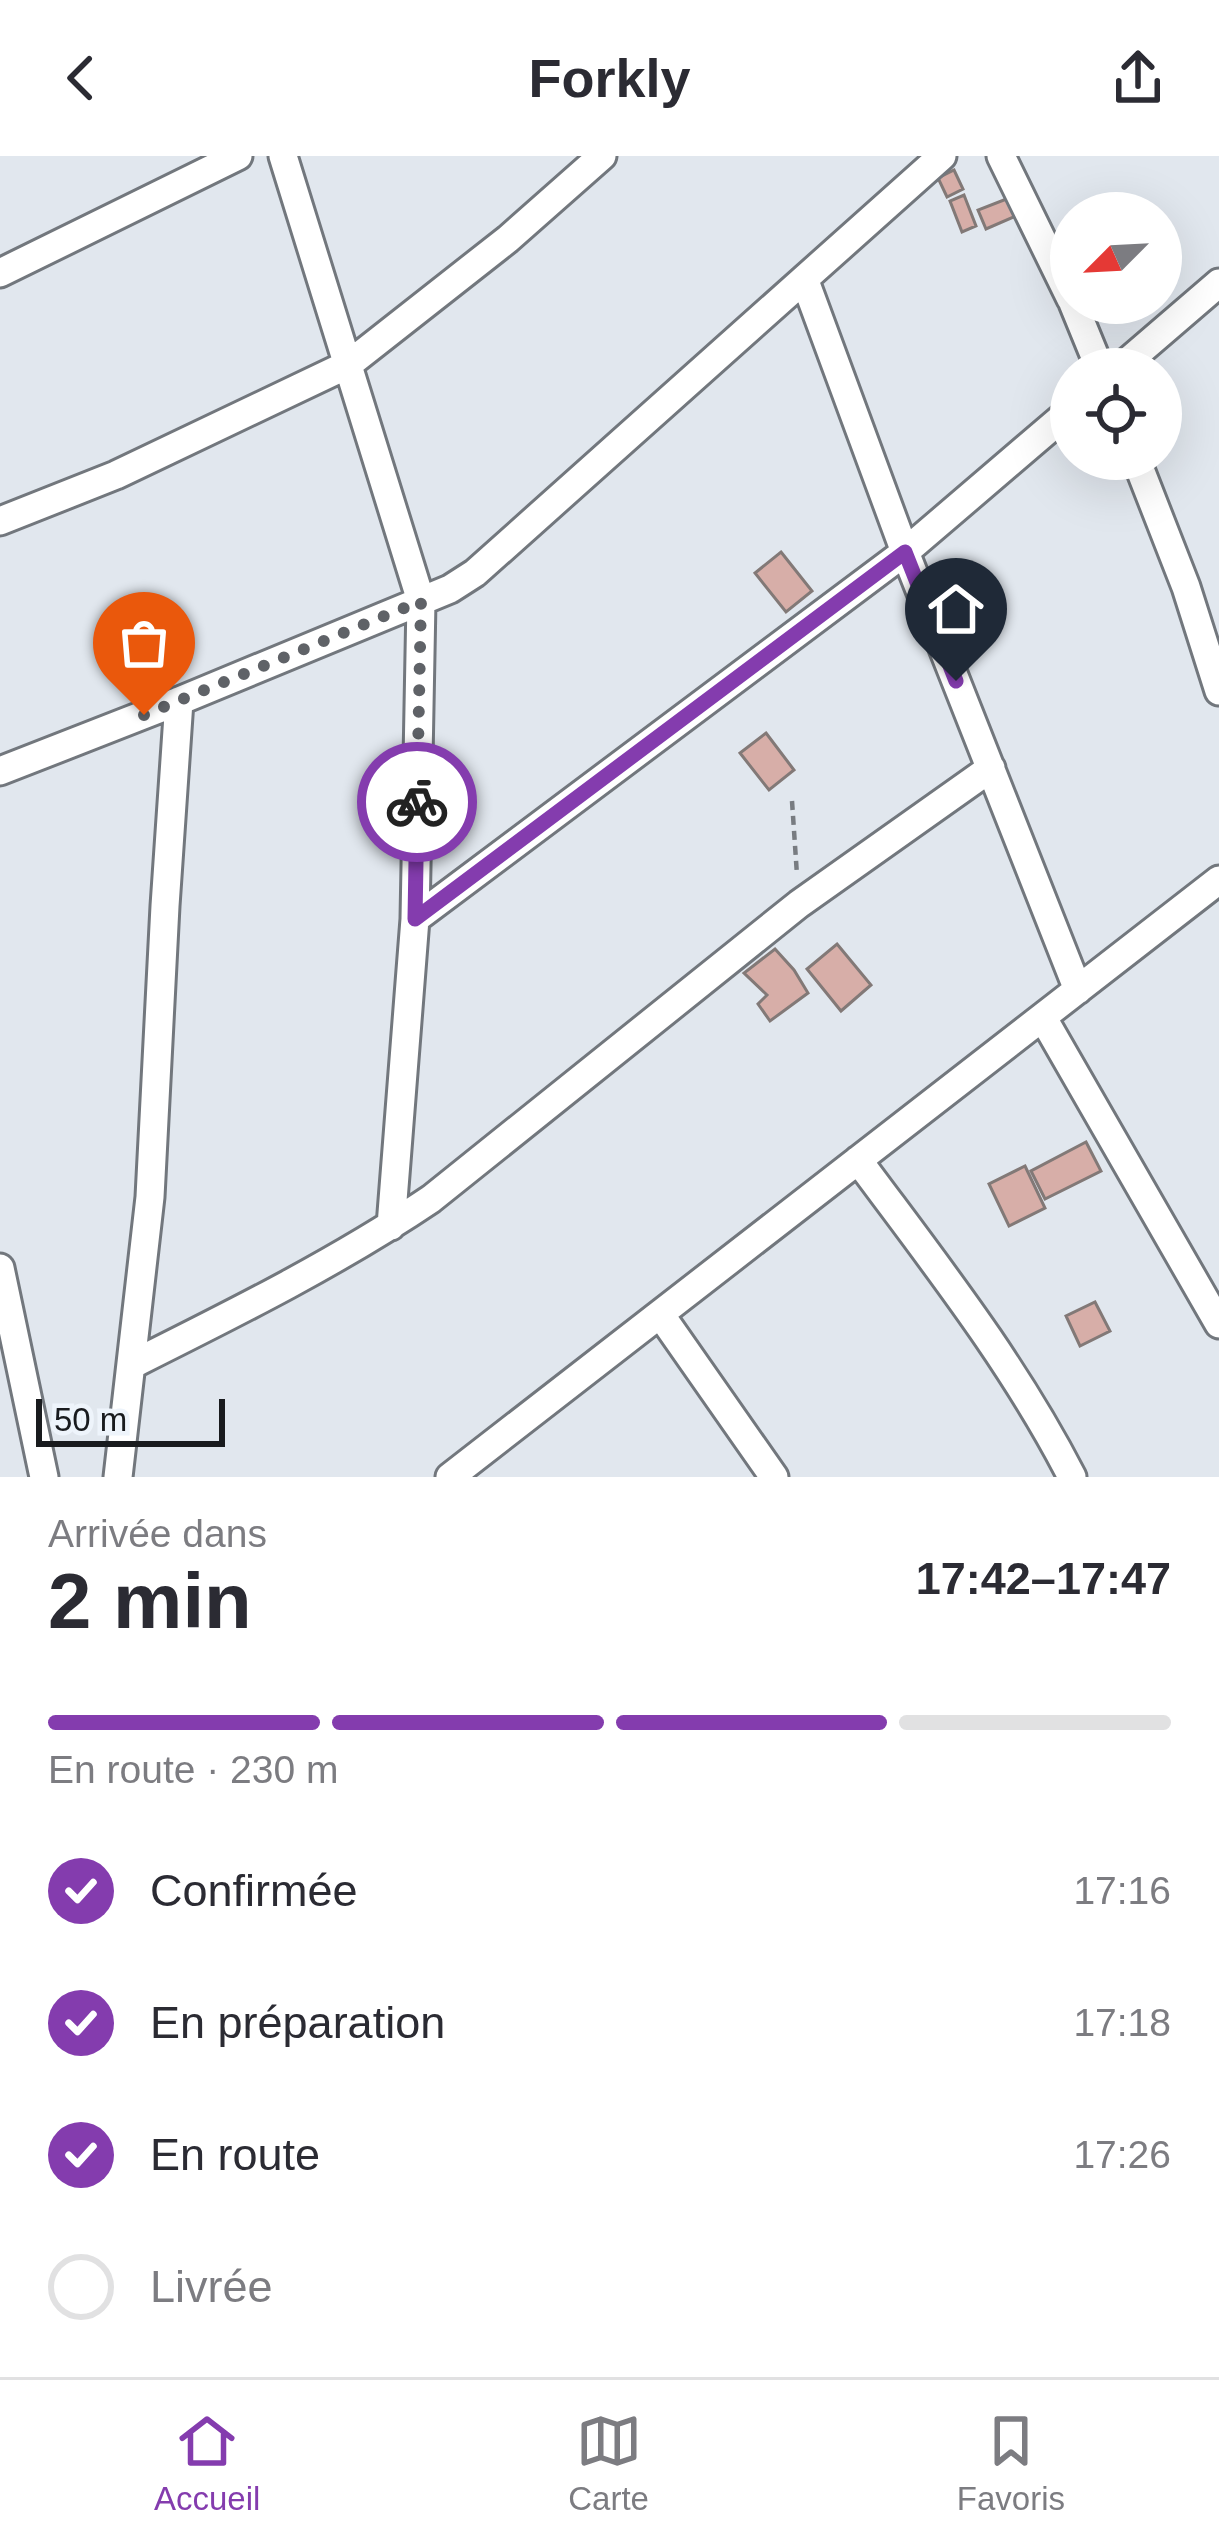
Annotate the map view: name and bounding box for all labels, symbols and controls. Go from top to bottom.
icon: back [48,45,114,111]
icon: share [1105,45,1171,111]
text: Forkly [528,48,691,108]
north arrow [1050,192,1182,324]
map controls [1050,192,1182,480]
button: locate [1050,348,1182,480]
pin [905,558,1007,681]
icon: home [923,576,989,642]
pin [93,592,195,715]
icon: bag [111,610,177,676]
courier [357,742,477,862]
icon: bike [384,769,450,835]
scale bar [36,1393,225,1446]
text: 50 m [54,1401,127,1438]
text: Arrivée dans [48,1512,267,1555]
text: 17:42–17:47 [916,1553,1171,1604]
text: 2 min [48,1557,252,1645]
text: En route · 230 m [48,1748,338,1791]
icon: check [48,1858,114,1924]
text: Confirmée [150,1865,358,1916]
text: 17:16 [1073,1869,1171,1912]
icon: check [48,1990,114,2056]
text: En préparation [150,1997,445,2048]
text: 17:18 [1073,2001,1171,2044]
icon: check [48,2122,114,2188]
text: En route [150,2129,320,2180]
text: 17:26 [1073,2133,1171,2176]
text: Livrée [150,2261,273,2312]
tab: Accueil [154,2408,260,2518]
tab: Carte [568,2408,649,2518]
tab: Favoris [957,2408,1065,2518]

